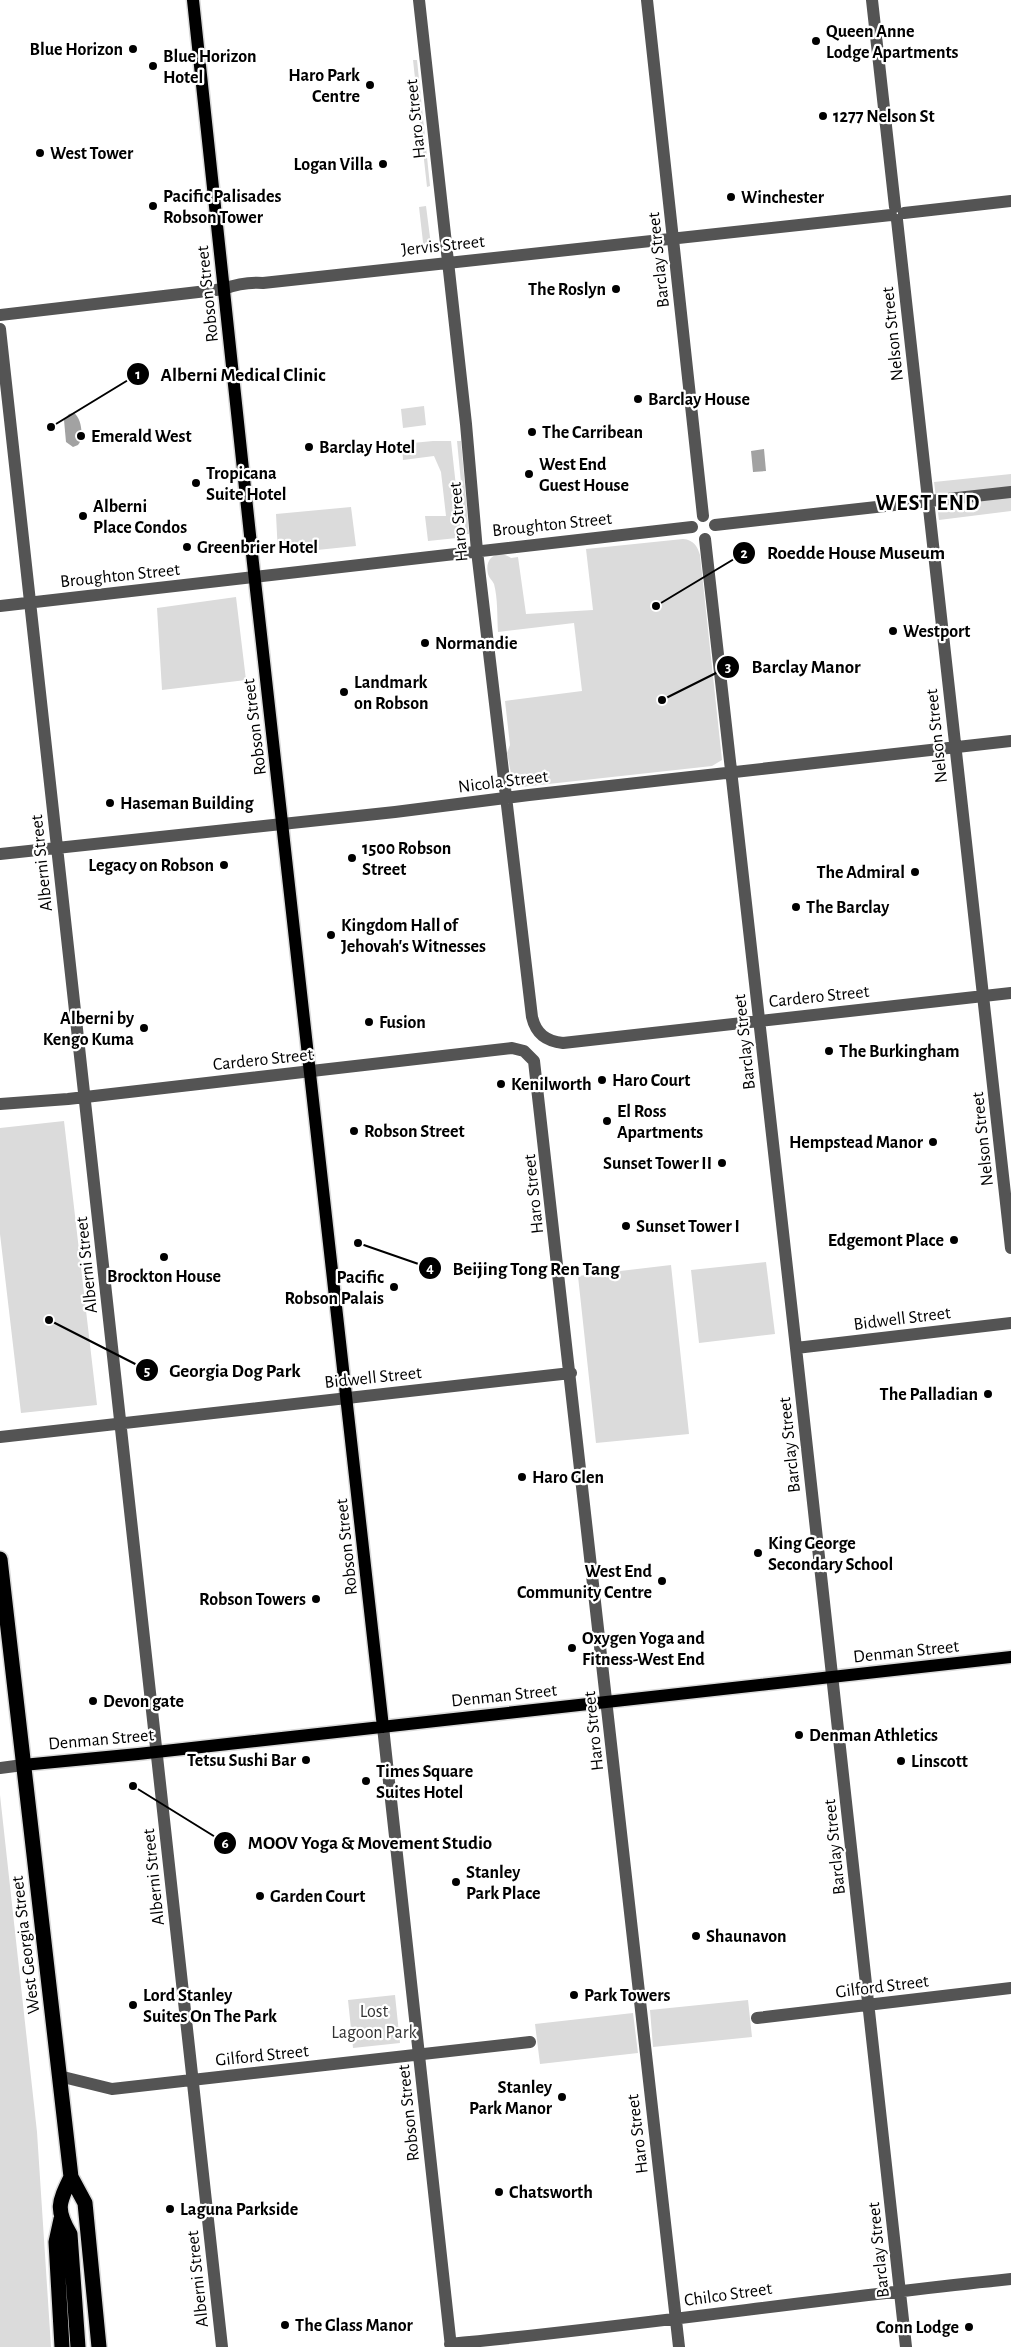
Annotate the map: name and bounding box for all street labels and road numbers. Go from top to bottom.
street label: Haro Street [403,78,429,160]
street label: Barclay Street [645,211,673,309]
street label: Jervis Street [401,233,486,259]
street label: Robson Street [194,244,222,343]
street label: Nelson Street [879,286,907,382]
street label: Haro Street [447,481,471,563]
street label: Broughton Street [491,510,613,540]
street label: Broughton Street [59,561,181,591]
street label: Robson Street [240,677,270,776]
street label: Nelson Street [923,688,951,784]
street label: Nicola Street [457,768,549,796]
street label: Alberni Street [28,813,56,912]
street label: Cardero Street [768,983,870,1011]
street label: Barclay Street [731,993,759,1091]
street label: Cardero Street [212,1046,314,1074]
street label: Nelson Street [969,1091,997,1187]
street label: Haro Street [521,1153,547,1235]
street label: Alberni Street [73,1215,101,1314]
street label: Bidwell Street [853,1304,952,1334]
street label: Bidwell Street [324,1364,423,1392]
street label: Barclay Street [776,1396,804,1494]
street label: Robson Street [333,1497,361,1596]
street label: Denman Street [852,1637,960,1666]
street label: Denman Street [450,1681,558,1710]
street label: Haro Street [581,1690,607,1772]
street label: Denman Street [47,1726,155,1754]
street label: Barclay Street [821,1798,849,1896]
street label: Alberni Street [140,1827,168,1926]
street label: West Georgia Street [9,1875,43,2015]
street label: Gilford Street [834,1972,930,2002]
street label: Gilford Street [214,2042,310,2070]
street label: Robson Street [395,2063,423,2162]
street label: Haro Street [624,2093,652,2175]
street label: Barclay Street [865,2201,893,2299]
street label: Alberni Street [184,2229,212,2328]
street label: Chilco Street [683,2280,774,2310]

